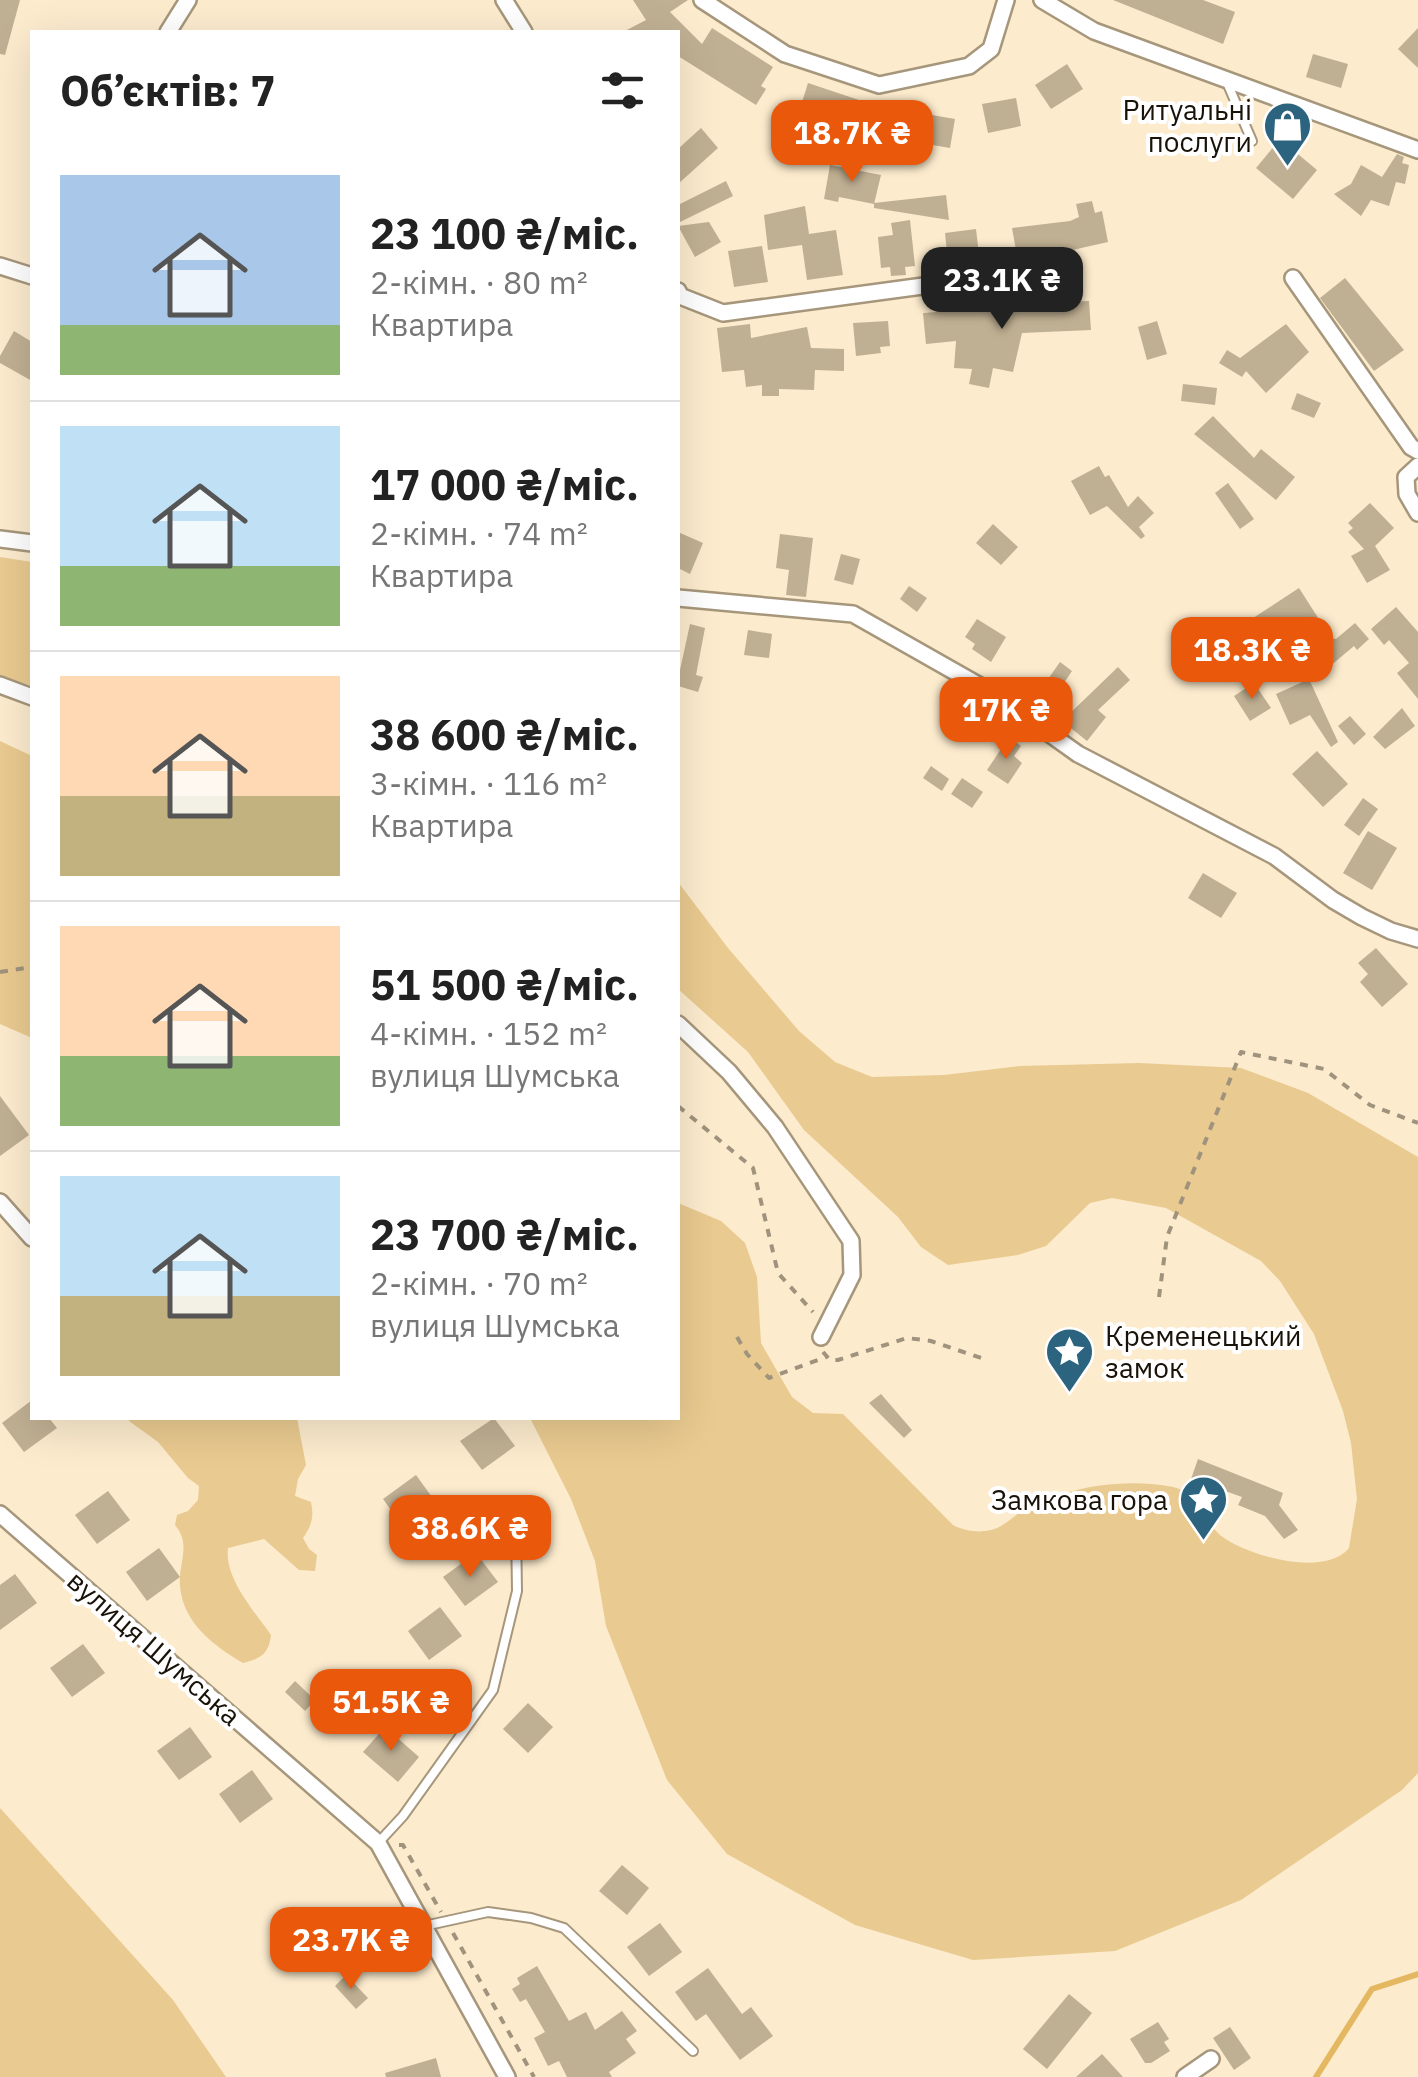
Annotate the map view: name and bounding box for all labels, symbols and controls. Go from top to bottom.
text: Об’єктів: 7 [60,63,275,118]
icon: filters [595,63,650,118]
place label: Ритуальні послуги [1122,91,1252,160]
pin: 18.7K ₴ [760,100,944,185]
shop icon: Ритуальні послуги [1261,100,1313,168]
text: 18.7K ₴ [793,111,911,153]
text: 23 100 ₴/міс. [370,206,639,261]
icon: home [140,215,260,335]
pin: 23.1K ₴ [910,247,1094,332]
text: 23.1K ₴ [943,258,1061,300]
text: 2-кімн. · 80 m² [370,261,588,303]
text: Квартира [370,303,513,345]
text: 17 000 ₴/міс. [370,457,639,512]
icon: home [140,466,260,586]
text: 2-кімн. · 74 m² [370,512,588,554]
text: Квартира [370,554,513,596]
pin: 18.3K ₴ [1160,617,1344,702]
text: 18.3K ₴ [1193,628,1311,670]
pin: 17K ₴ [936,677,1076,762]
text: 17K ₴ [962,688,1050,730]
text: 38 600 ₴/міс. [370,707,639,762]
icon: home [140,716,260,836]
text: 3-кімн. · 116 m² [370,762,607,804]
text: Квартира [370,804,513,846]
text: 51 500 ₴/міс. [370,957,639,1012]
icon: home [140,966,260,1086]
text: 4-кімн. · 152 m² [370,1012,607,1054]
text: вулиця Шумська [370,1054,620,1096]
text: 23 700 ₴/міс. [370,1207,639,1262]
icon: home [140,1216,260,1336]
text: 2-кімн. · 70 m² [370,1262,588,1304]
text: вулиця Шумська [370,1304,620,1346]
place label: Кременецький замок [1105,1317,1302,1386]
place icon: Кременецький замок [1044,1326,1096,1394]
place icon: Замкова гора [1177,1474,1229,1542]
place label: Замкова гора [991,1481,1168,1518]
pin: 38.6K ₴ [378,1495,562,1580]
text: 38.6K ₴ [411,1506,529,1548]
street label: вулиця Шумська [60,1562,249,1733]
pin: 51.5K ₴ [299,1669,483,1754]
text: 51.5K ₴ [332,1680,450,1722]
pin: 23.7K ₴ [259,1907,443,1992]
text: 23.7K ₴ [292,1918,410,1960]

